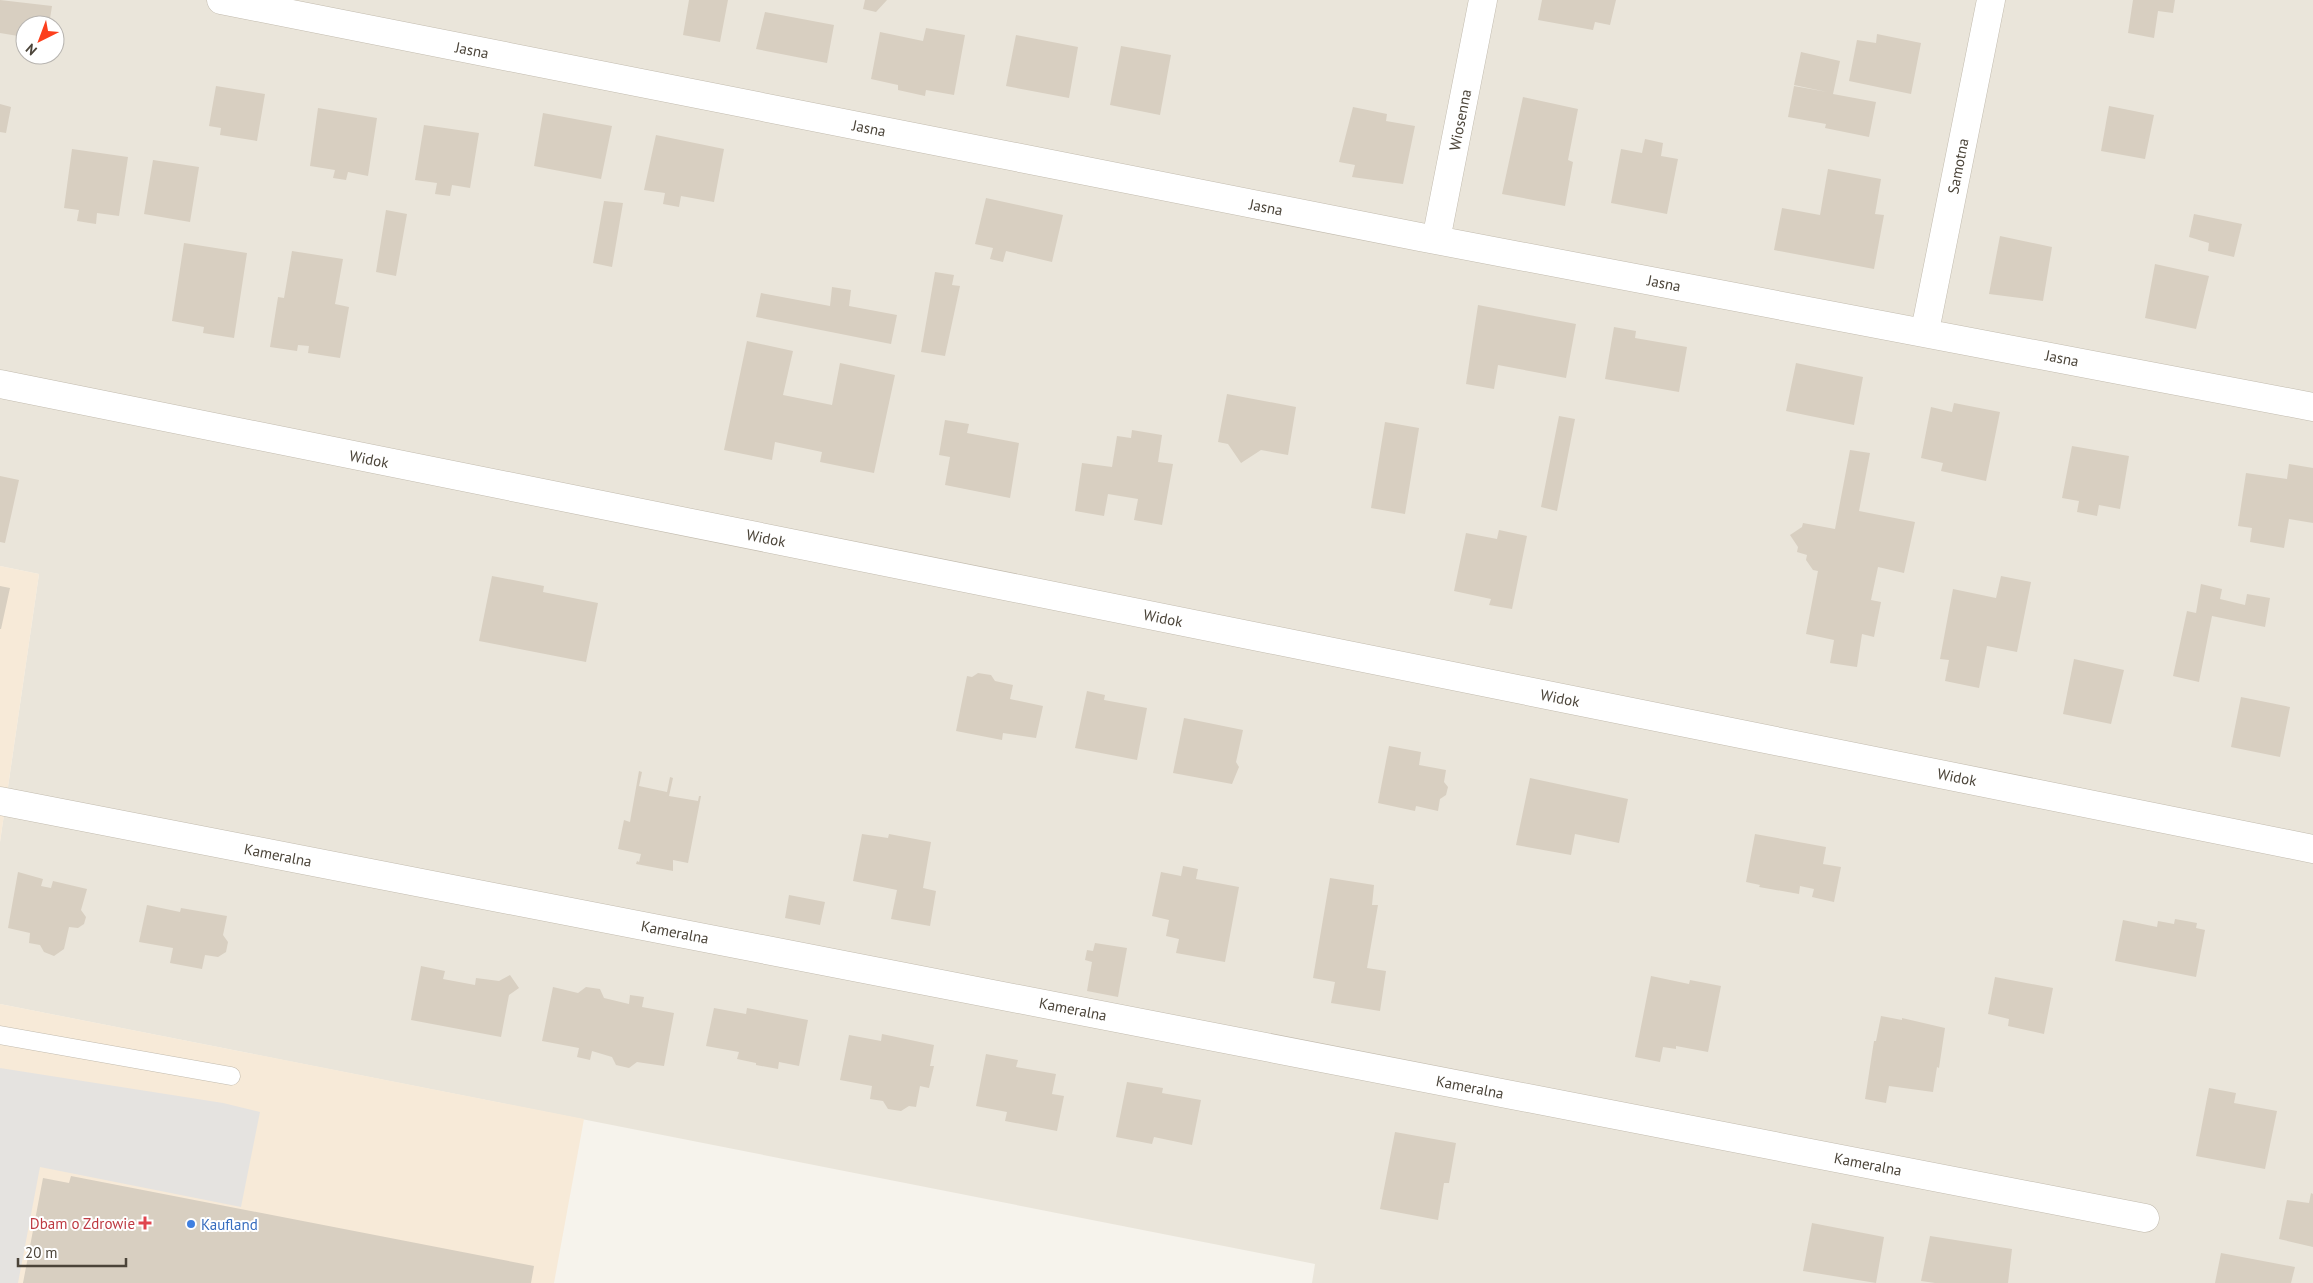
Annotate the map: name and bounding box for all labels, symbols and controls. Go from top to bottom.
north arrow [15,15,65,65]
street label: Jasna [453,37,490,63]
text: N [22,40,41,59]
street label: Wiosenna [1445,88,1475,152]
street label: Jasna [850,115,887,141]
street label: Samotna [1943,137,1973,195]
street label: Jasna [1247,194,1284,220]
street label: Jasna [1645,270,1682,296]
street label: Jasna [2043,345,2080,371]
street label: Widok [348,446,391,472]
street label: Widok [745,525,788,551]
street label: Widok [1142,605,1185,631]
street label: Widok [1539,685,1582,711]
street label: Widok [1936,764,1979,790]
street label: Kameralna [243,839,313,871]
street label: Kameralna [640,916,710,948]
street label: Kameralna [1038,993,1108,1025]
street label: Kameralna [1435,1071,1505,1103]
street label: Kameralna [1833,1148,1903,1180]
place label: Dbam o Zdrowie [30,1214,135,1233]
place label: Kaufland [201,1215,258,1234]
marker: Dbam o Zdrowie [139,1217,151,1229]
marker: Kaufland [185,1218,197,1230]
scale bar [18,1236,125,1268]
text: 20 m [25,1243,58,1262]

